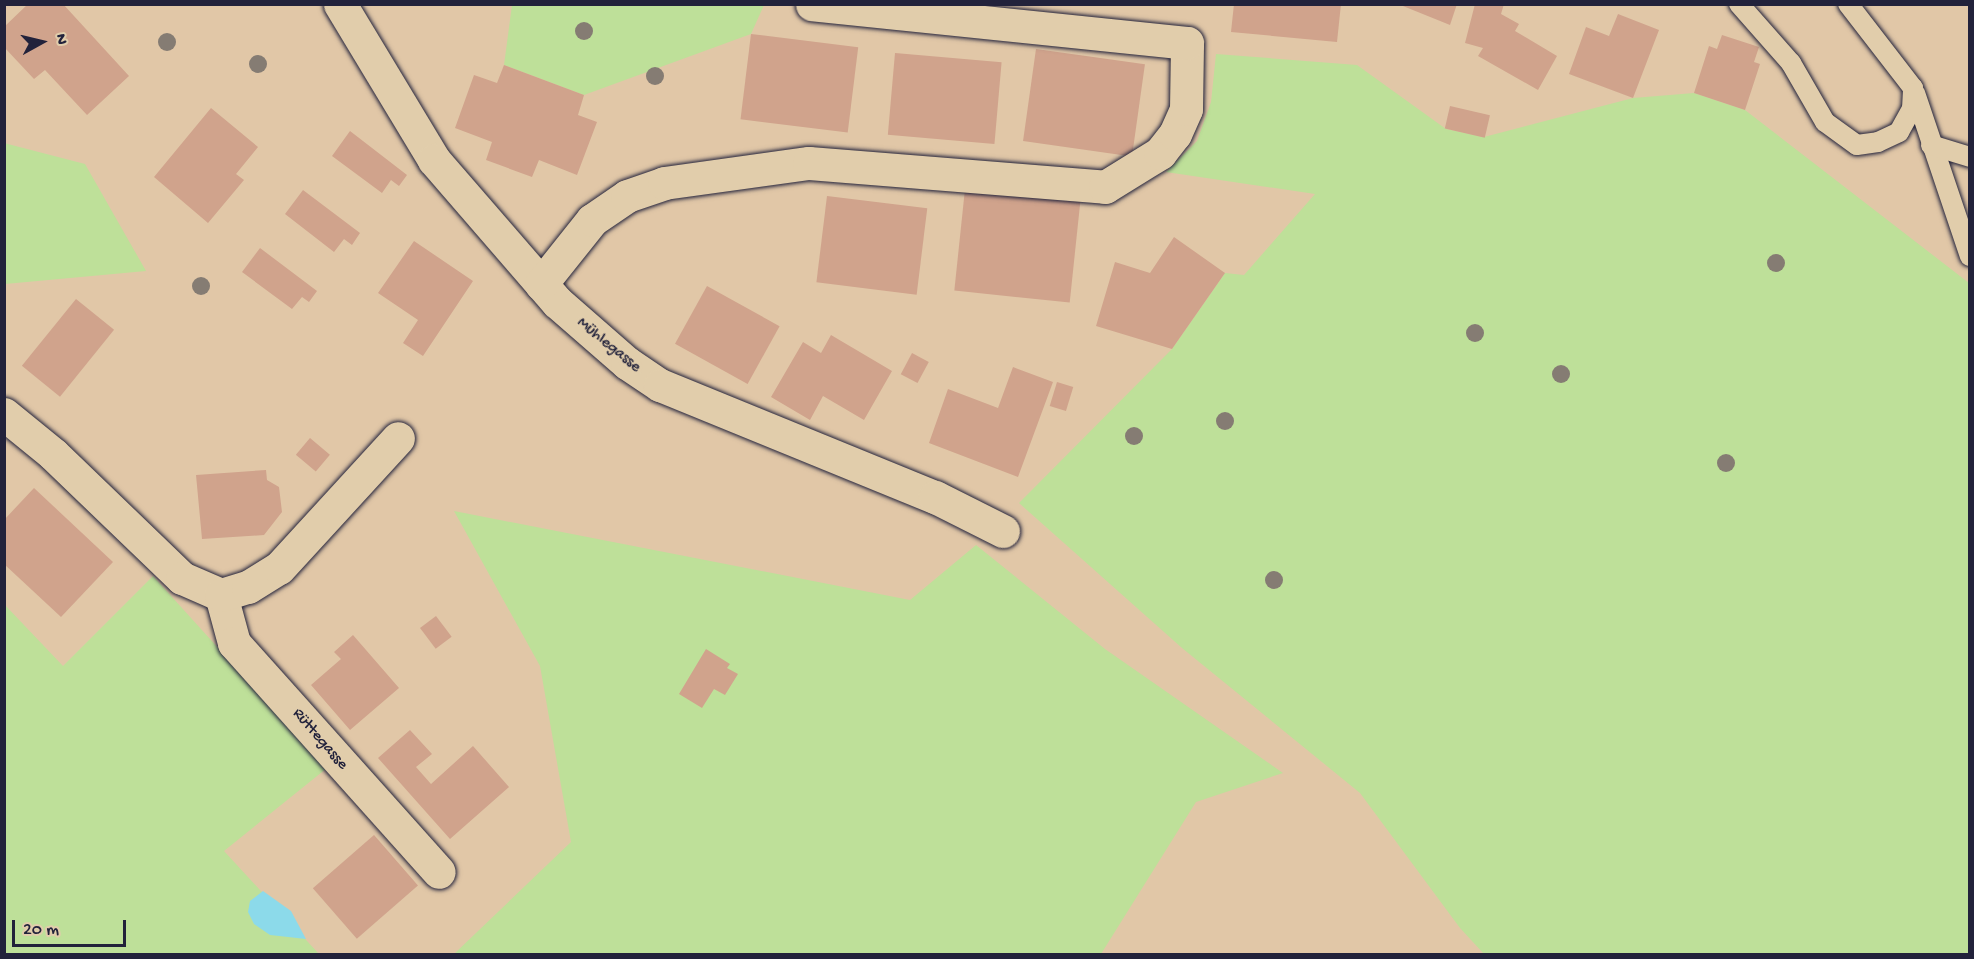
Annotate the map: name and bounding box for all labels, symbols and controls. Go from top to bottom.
north arrow [12,12,72,72]
text: N [50,33,70,46]
street label: Mühlegasse [572,314,644,378]
street label: Rüttegasse [287,705,351,775]
scale bar [15,908,129,946]
text: 20 m [23,920,59,941]

